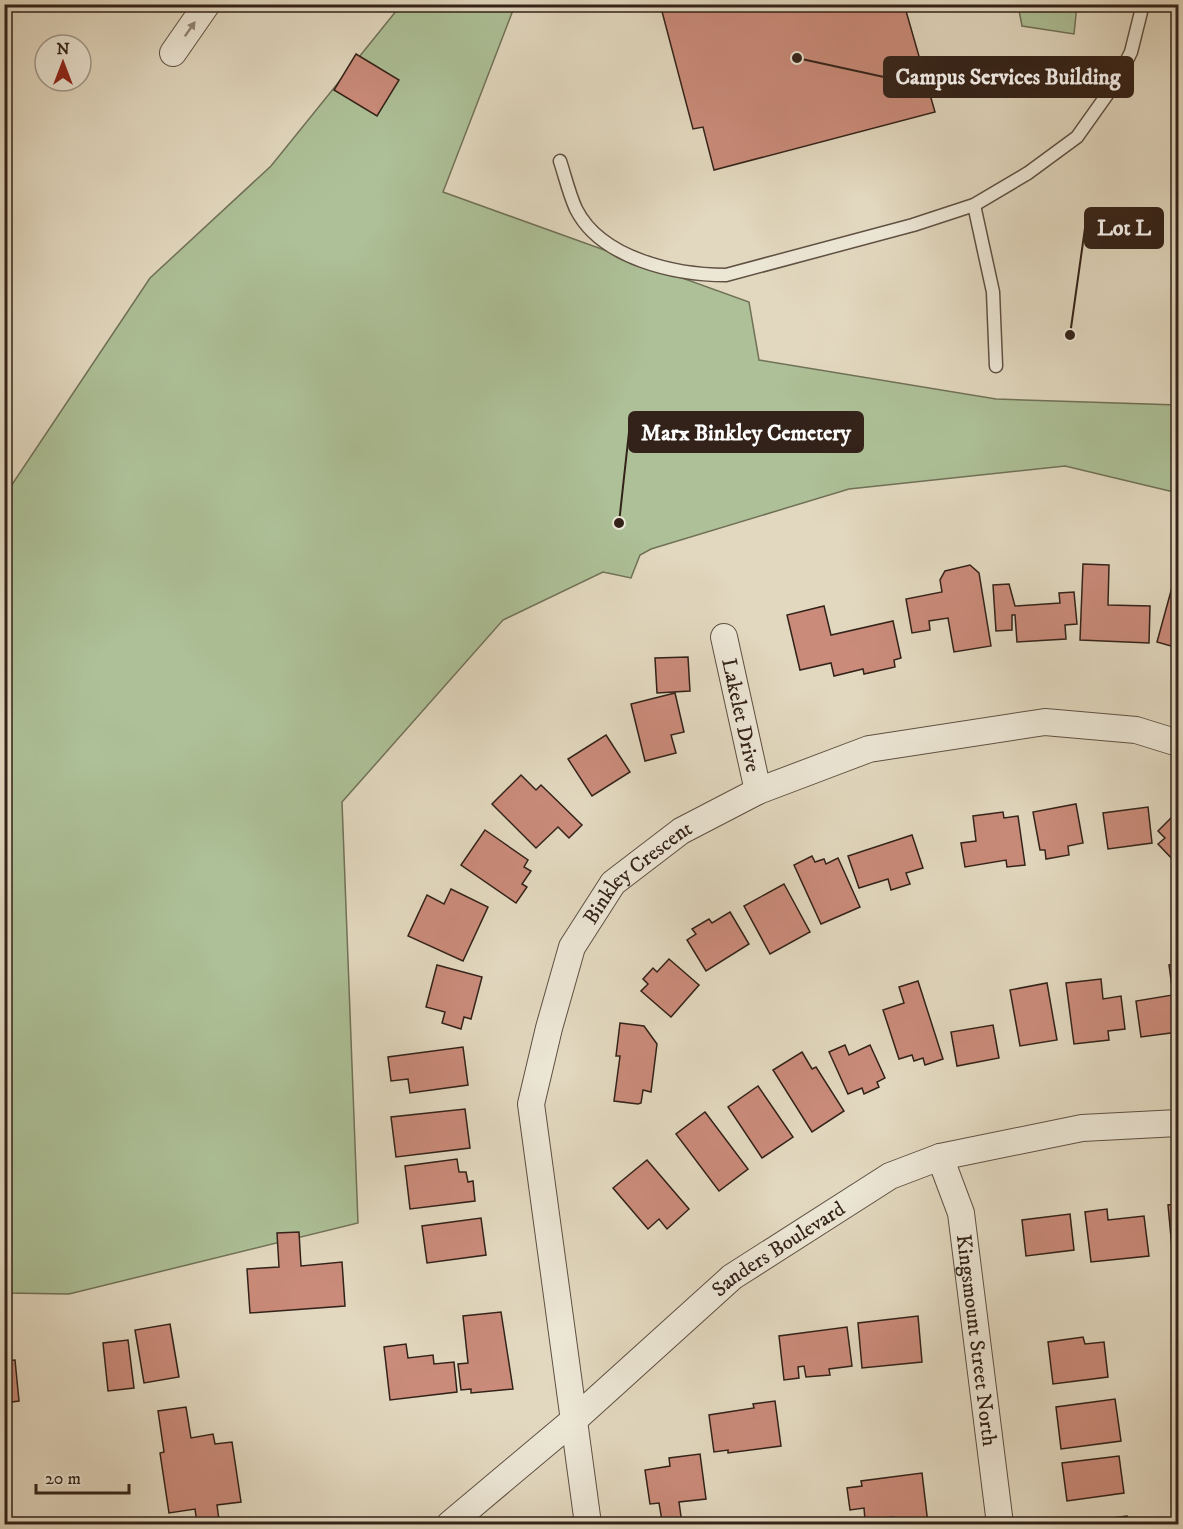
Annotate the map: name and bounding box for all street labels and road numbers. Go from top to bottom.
street label: Lakelet Drive [715,656,766,775]
street label: Binkley Crescent [578,815,697,930]
street label: Sanders Boulevard [707,1196,851,1303]
street label: Kingsmount Street North [950,1233,1002,1448]

